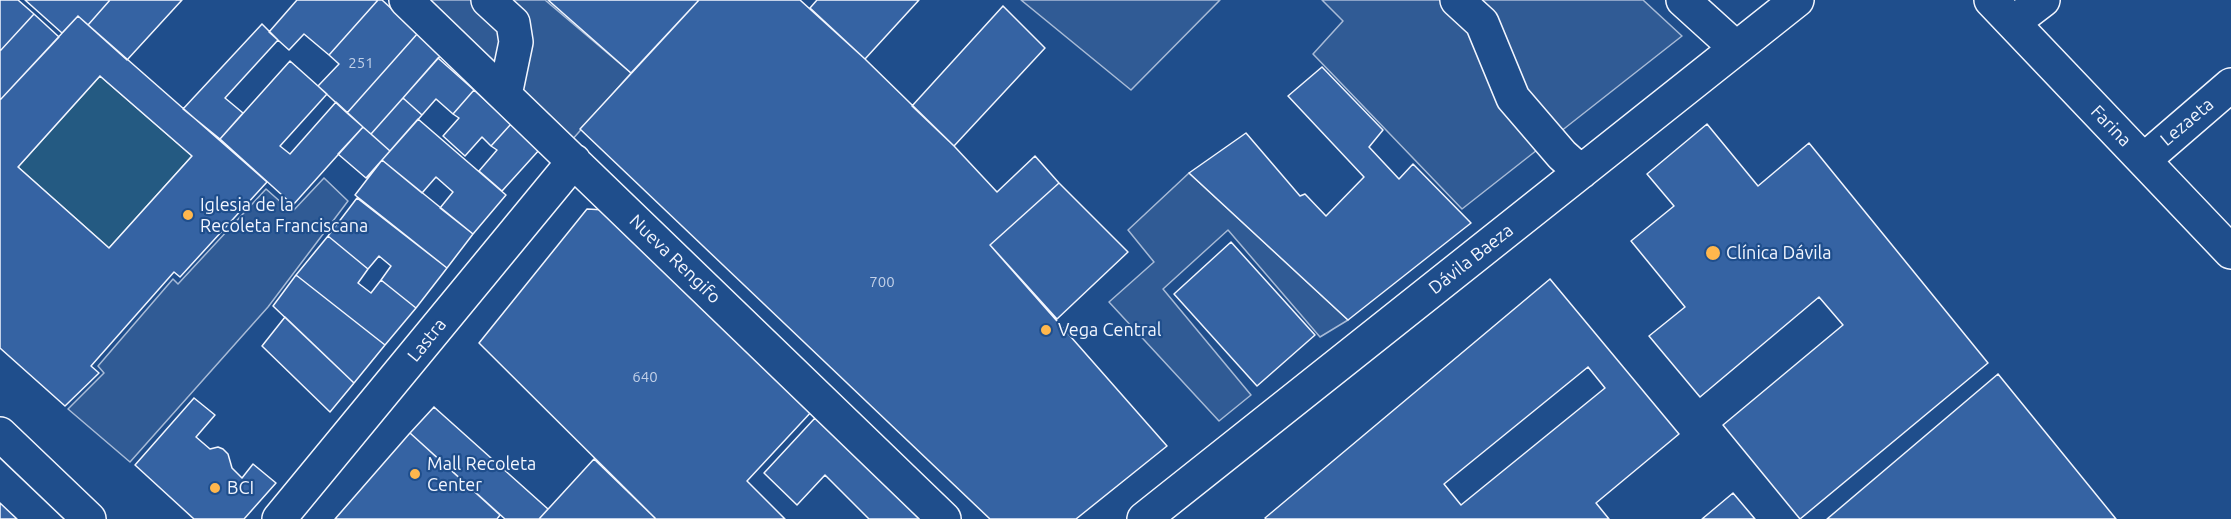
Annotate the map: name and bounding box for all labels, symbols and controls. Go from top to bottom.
house number: 251 [348,54,374,72]
street label: Lezaeta [2156,94,2218,150]
street label: Farina [2086,101,2136,151]
place label: Iglesia de la Recoleta Franciscana [200,194,368,236]
marker: Iglesia de la Recoleta Franciscana [181,208,195,222]
street label: Nueva Rengifo [625,210,725,308]
street label: Dávila Baeza [1424,219,1518,299]
place label: Clínica Dávila [1726,242,1832,264]
marker: Clínica Dávila [1704,244,1722,262]
house number: 700 [869,273,895,291]
street label: Lastra [403,314,451,366]
place label: Vega Central [1058,319,1162,341]
marker: Vega Central [1039,323,1053,337]
house number: 640 [632,368,658,386]
place label: Mall Recoleta Center [427,453,536,496]
marker: Mall Recoleta Center [408,467,422,481]
place label: BCI [227,477,254,499]
marker: BCI [208,481,222,495]

